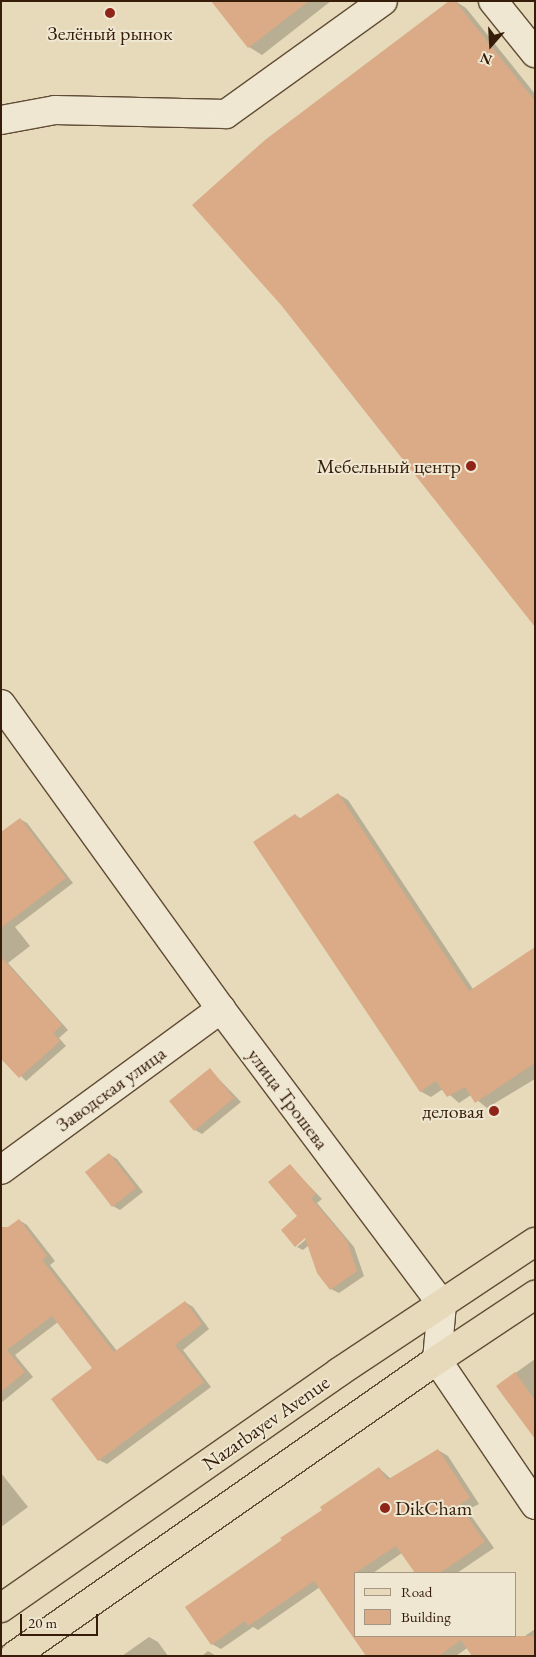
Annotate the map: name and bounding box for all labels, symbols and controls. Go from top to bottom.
marker: Зелёный рынок [104,7,116,19]
north arrow [466,20,516,70]
place label: Зелёный рынок [47,21,173,45]
text: N [478,49,494,70]
place label: Мебельный центр [317,454,461,478]
marker: Мебельный центр [465,460,477,472]
street label: Заводская улица [51,1041,171,1137]
street label: улица Трошева [242,1044,334,1154]
place label: деловая [422,1099,484,1123]
marker: деловая [488,1105,500,1117]
street label: Nazarbayev Avenue [198,1370,334,1476]
place label: DikCham [395,1496,472,1520]
marker: DikCham [379,1502,391,1514]
legend [354,1572,516,1637]
text: Road [401,1582,432,1601]
scale bar [22,1604,100,1636]
text: Building [401,1607,451,1626]
text: 20 m [28,1613,57,1632]

